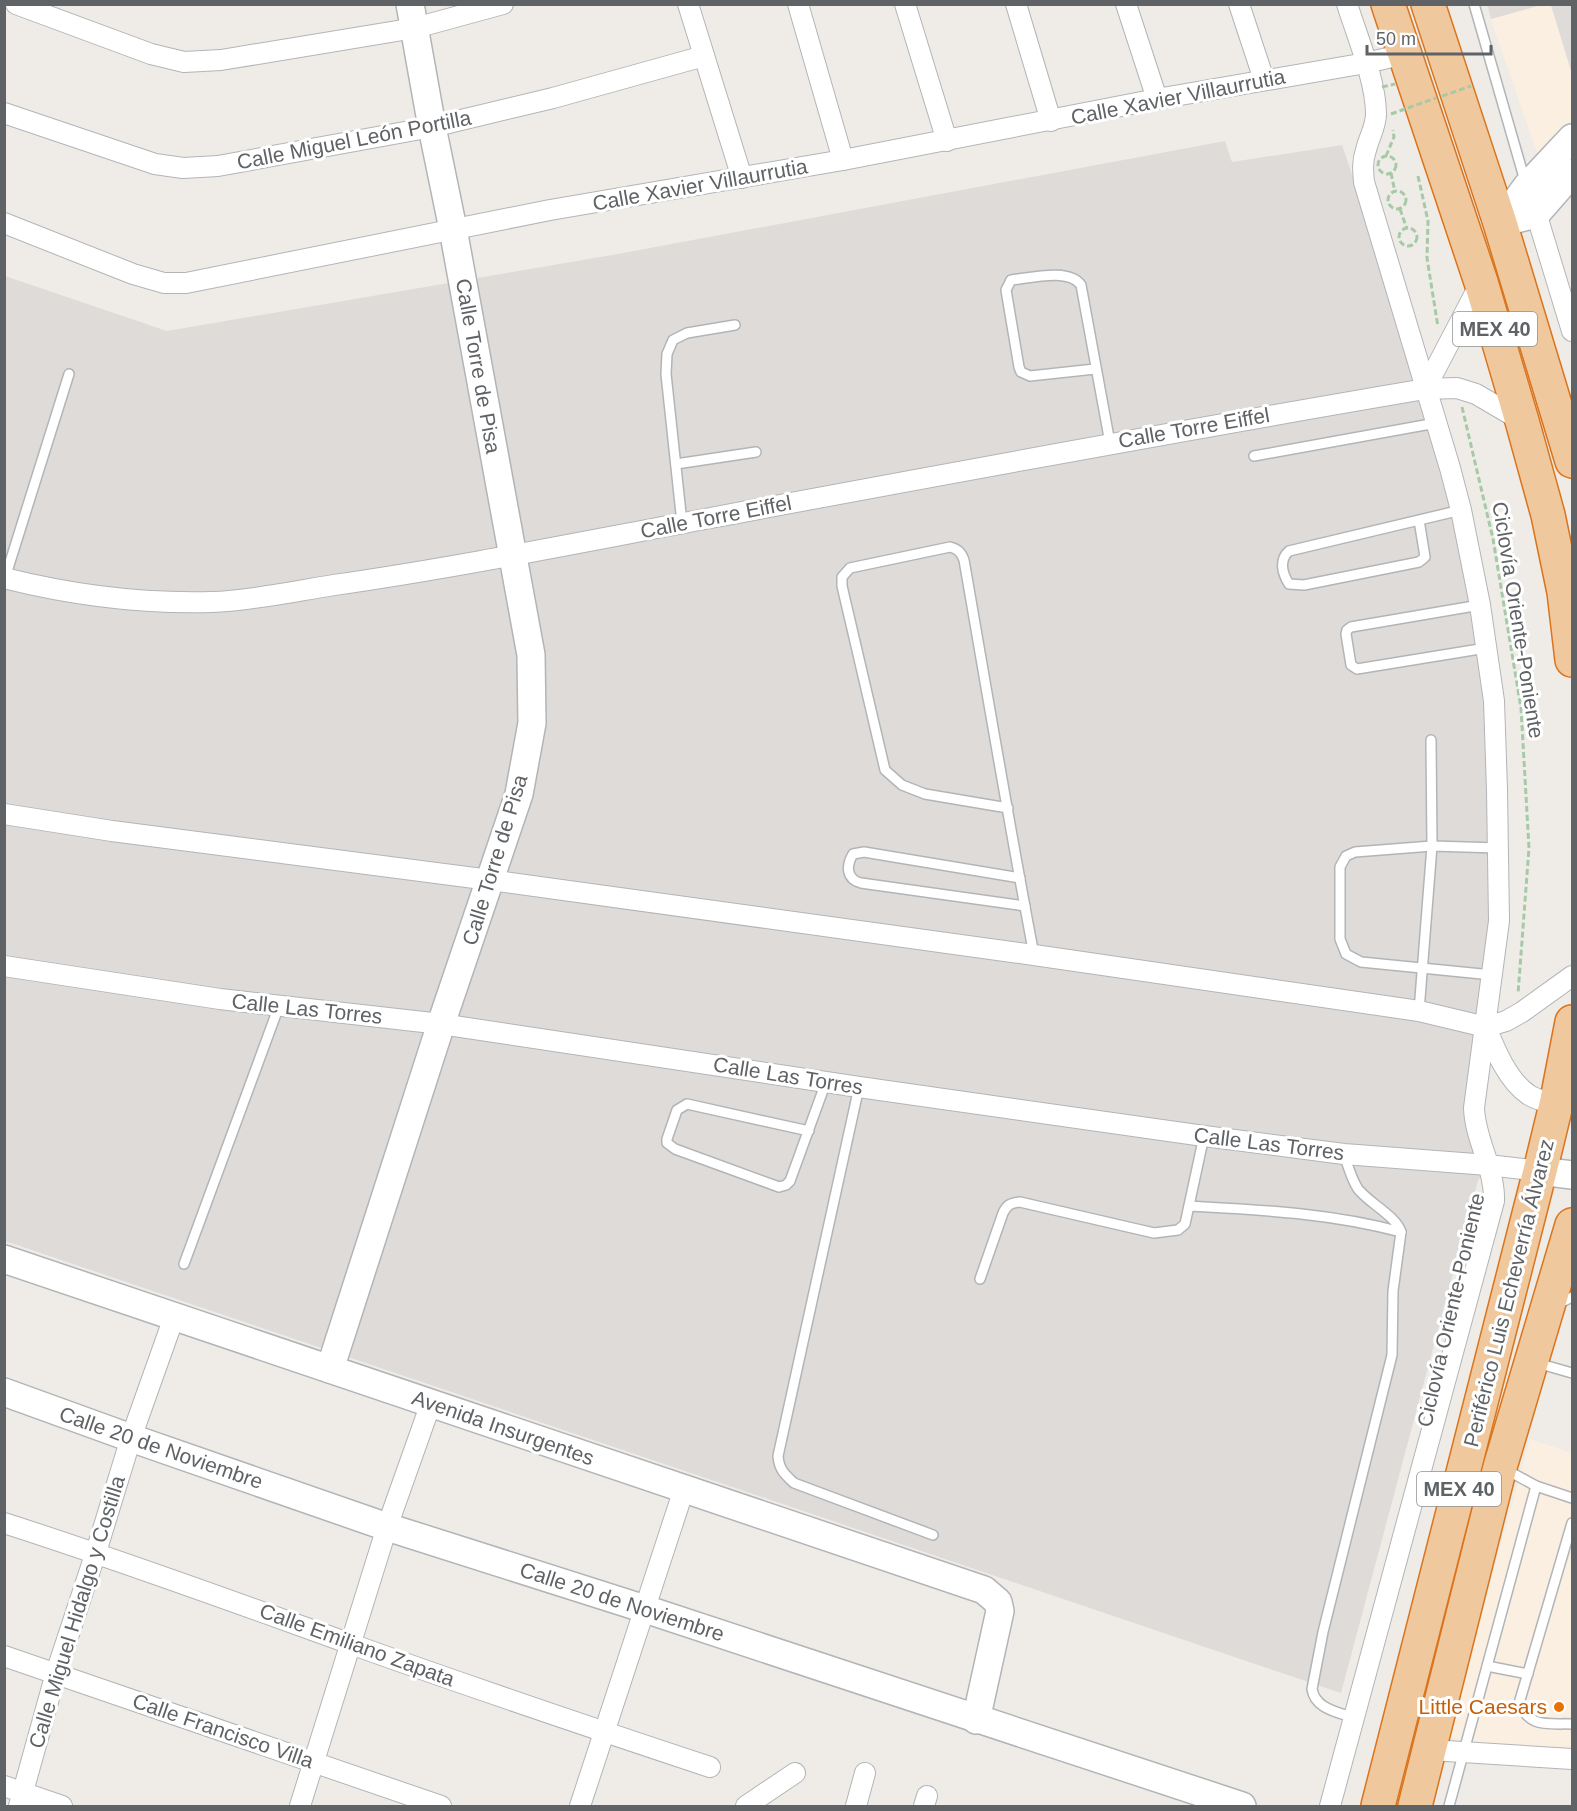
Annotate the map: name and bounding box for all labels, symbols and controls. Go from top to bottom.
scale bar [1367,18,1492,56]
text: 50 m [1376,29,1416,49]
street label: Calle Xavier Villaurrutia [1069,64,1287,129]
street label: Calle Miguel León Portilla [235,105,473,174]
street label: Calle Xavier Villaurrutia [591,154,810,215]
street label: Calle Torre de Pisa [452,277,505,455]
road number: MEX 40 [1453,312,1537,346]
street label: Calle Torre Eiffel [1116,403,1271,452]
street label: Calle Torre Eiffel [638,491,793,542]
street label: Ciclovía Oriente-Poniente [1488,500,1549,740]
street label: Calle Torre de Pisa [458,772,531,948]
street label: Calle Las Torres [231,989,384,1028]
street label: Calle Las Torres [712,1052,865,1099]
street label: Calle Las Torres [1193,1123,1346,1164]
street label: Periférico Luis Echeverría Álvarez [1459,1137,1558,1449]
street label: Ciclovía Oriente-Poniente [1412,1191,1489,1429]
street label: Avenida Insurgentes [409,1386,597,1470]
street label: Calle 20 de Noviembre [56,1402,266,1493]
road number: MEX 40 [1417,1472,1501,1506]
street label: Calle Miguel Hidalgo y Costilla [24,1473,129,1751]
street label: Calle 20 de Noviembre [517,1558,727,1645]
street label: Calle Emiliano Zapata [257,1599,458,1691]
street label: Calle Francisco Villa [130,1689,317,1772]
place label: Little Caesars [1419,1695,1547,1718]
marker: Little Caesars [1552,1700,1566,1714]

